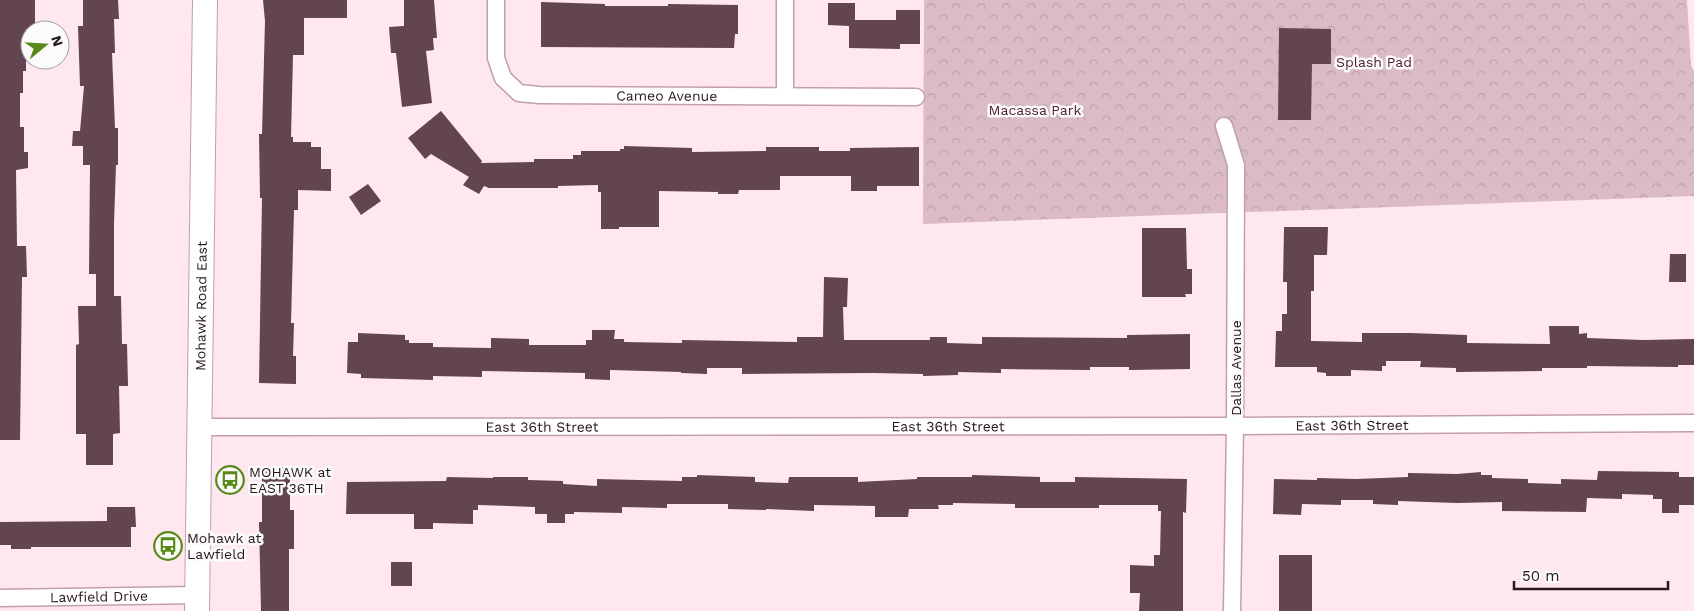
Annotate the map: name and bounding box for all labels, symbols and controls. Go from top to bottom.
north arrow [20,20,70,70]
text: N [48,34,67,48]
park label: Splash Pad [1336,54,1412,70]
street label: Cameo Avenue [616,87,717,104]
park label: Macassa Park [989,102,1081,118]
street label: Mohawk Road East [192,241,210,371]
street label: Dallas Avenue [1228,320,1244,416]
street label: East 36th Street [1295,417,1409,434]
street label: East 36th Street [891,418,1005,434]
street label: East 36th Street [485,419,599,435]
place label: MOHAWK at EAST 36TH [249,464,331,496]
bus stop icon: MOHAWK at EAST 36TH [215,465,245,495]
place label: Mohawk at Lawfield [187,530,261,562]
bus stop icon: Mohawk at Lawfield [153,531,183,561]
scale bar [1514,558,1668,590]
text: 50 m [1522,567,1559,585]
street label: Lawfield Drive [50,588,148,605]

